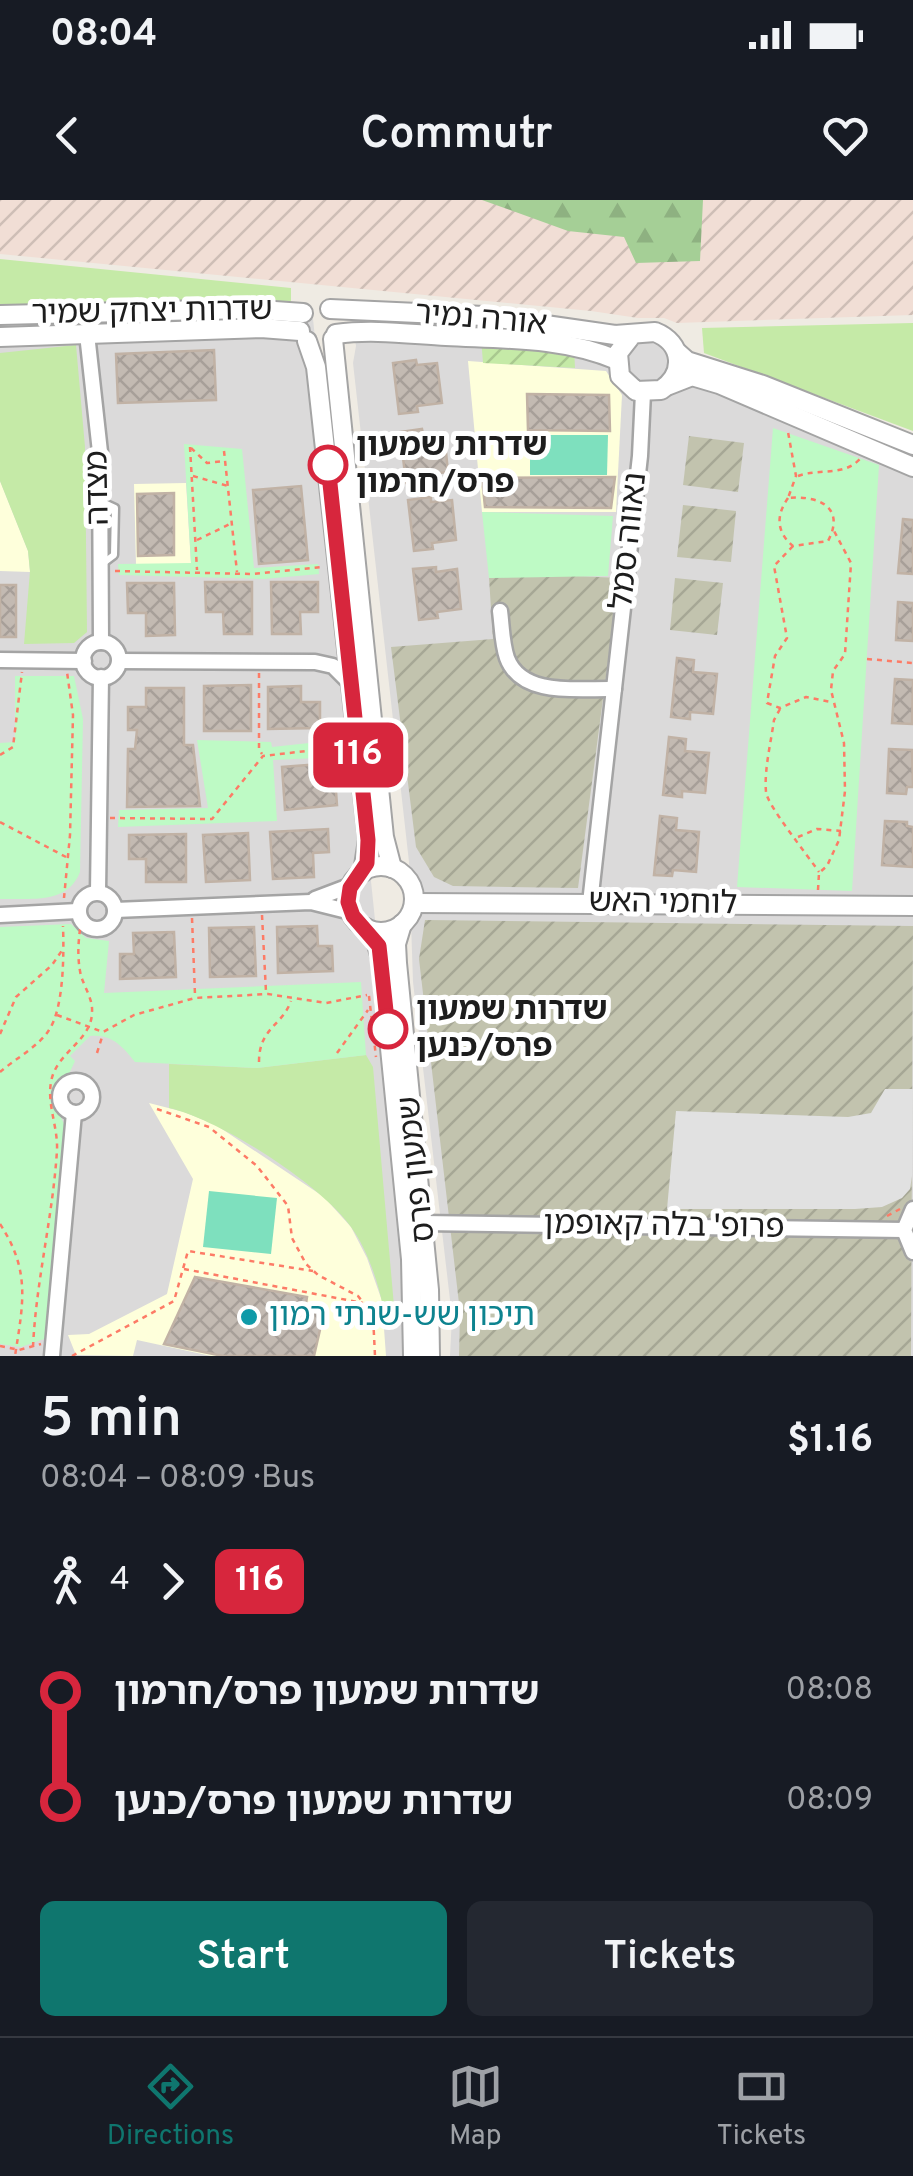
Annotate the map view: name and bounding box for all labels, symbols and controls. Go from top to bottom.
text: 08:04 [50,11,158,60]
text: Commutr [360,107,553,164]
icon: back [40,108,95,163]
icon: heart [818,108,873,163]
street label: שדרות יצחק שמיר [31,291,273,335]
street label: אורה נמיר [413,294,549,346]
place label: שדרות שמעון פרס/חרמון [356,427,548,504]
marker: שדרות שמעון פרס/חרמון [309,446,347,484]
street label: מצדה [78,450,120,526]
street label: נאווה סמל [603,470,657,612]
line badge: 116 [300,722,416,788]
text: 116 [333,733,383,777]
street label: לוחמי האש [588,883,738,925]
place label: שדרות שמעון פרס/כנען [416,991,608,1068]
marker: שדרות שמעון פרס/כנען [369,1010,407,1048]
street label: שמעון פרס [390,1094,446,1244]
street label: פרופ' בלה קאופמן [543,1205,785,1249]
place label: תיכון שש-שנתי רמון [269,1297,535,1337]
marker: תיכון שש-שנתי רמון [238,1306,260,1328]
text: 5 min [40,1386,182,1456]
text: $1.16 [787,1417,873,1466]
text: 08:04 – 08:09 · Bus [40,1459,315,1499]
icon: walk [40,1554,95,1609]
icon: forward [145,1554,200,1609]
text: 116 [235,1559,284,1603]
text: 4 [110,1561,130,1601]
text: שדרות שמעון פרס/חרמון [114,1670,540,1719]
text: 08:08 [786,1671,873,1711]
text: שדרות שמעון פרס/כנען [114,1780,513,1829]
text: 08:09 [786,1781,873,1821]
button: Start [40,1901,447,2016]
button: Tickets [467,1901,873,2016]
tab: Directions [107,2059,234,2155]
tab: Map [448,2059,503,2155]
tab: Tickets [716,2059,806,2155]

